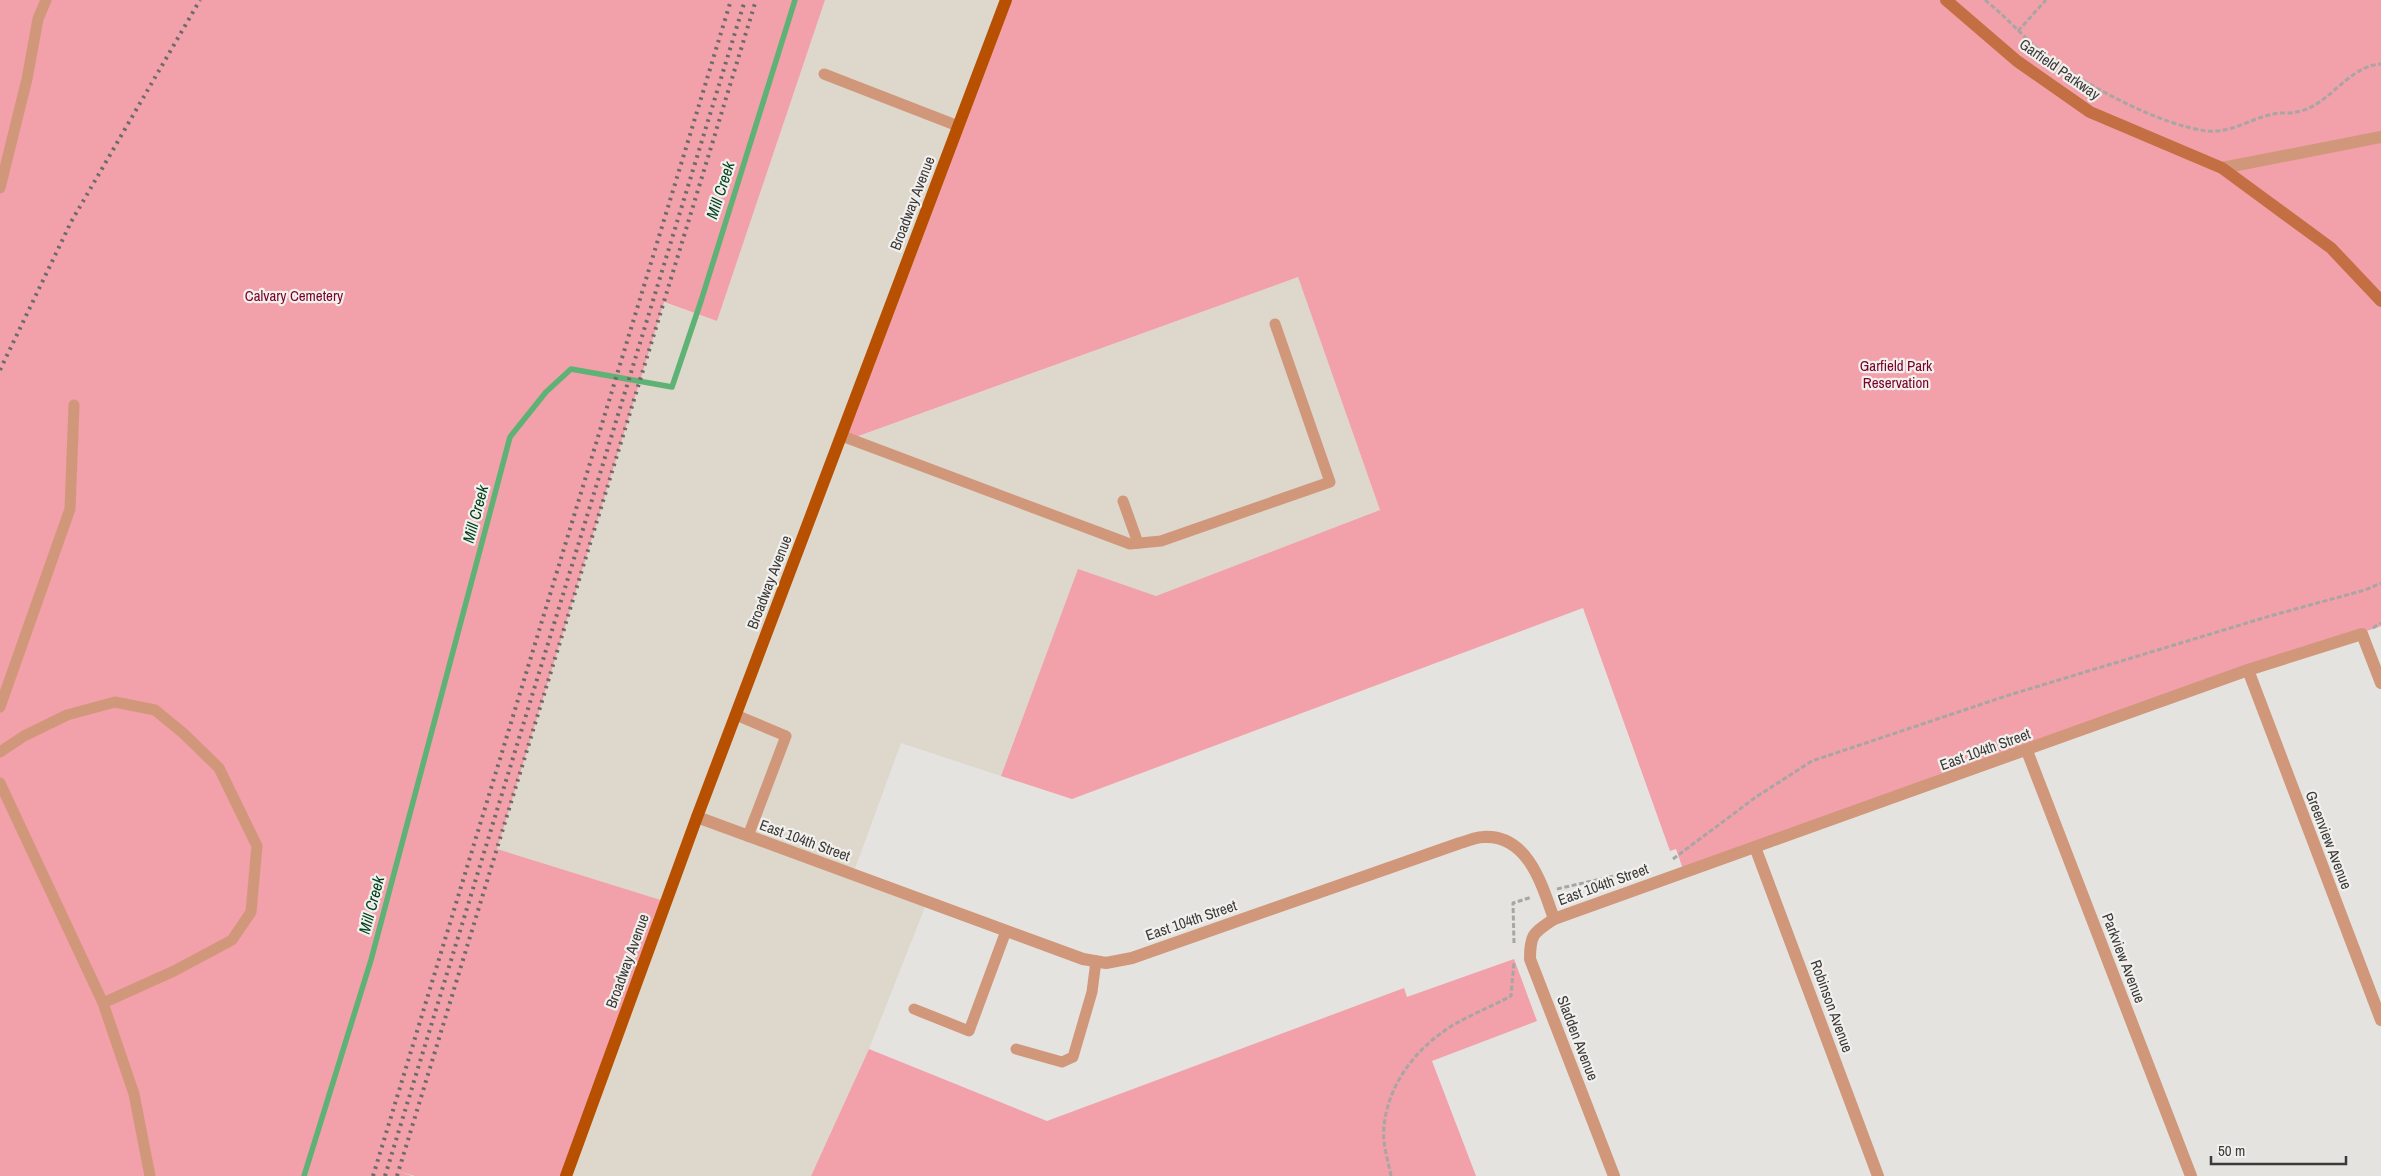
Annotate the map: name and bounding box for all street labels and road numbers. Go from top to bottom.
street label: Garfield Parkway [2015,33,2105,105]
street label: Broadway Avenue [884,153,940,253]
street label: Broadway Avenue [741,532,797,632]
street label: East 104th Street [1937,723,2034,775]
street label: Greenview Avenue [2301,788,2357,892]
street label: East 104th Street [757,814,854,866]
street label: East 104th Street [1555,858,1652,910]
street label: East 104th Street [1143,894,1240,945]
street label: Parkview Avenue [2097,910,2151,1006]
street label: Broadway Avenue [600,911,654,1011]
street label: Robinson Avenue [1806,957,1858,1055]
street label: Sladden Avenue [1552,993,1604,1084]

